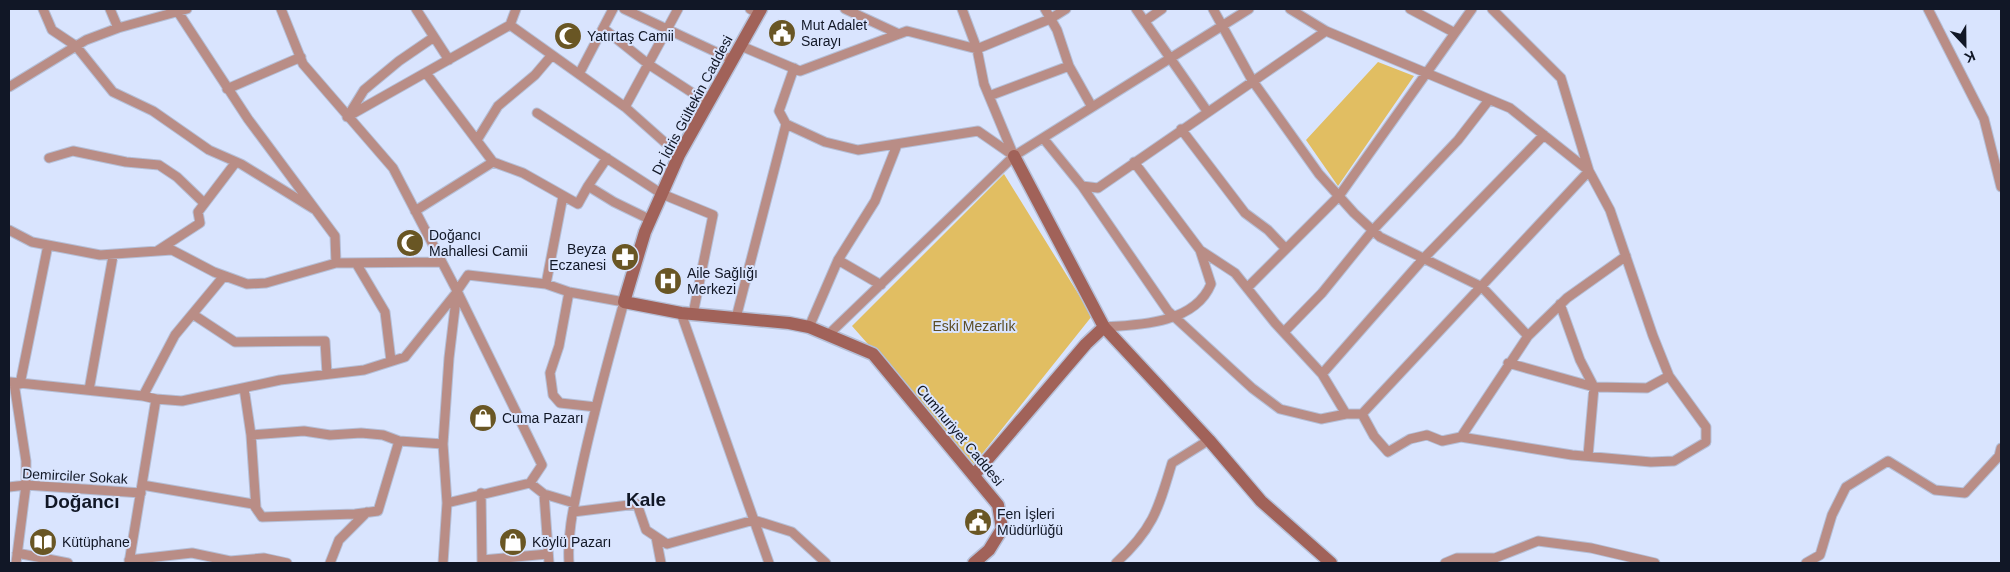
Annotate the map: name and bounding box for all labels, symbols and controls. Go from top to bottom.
place label: Mut Adalet Sarayı [801,17,867,49]
public building icon: Mut Adalet Sarayı [767,18,797,48]
north arrow [1940,20,1990,70]
mosque icon: Yatırtaş Camii [553,21,583,51]
place label: Yatırtaş Camii [587,28,674,44]
street label: Dr İdris Gültekin Caddesi [648,32,736,177]
text: K [1962,48,1978,66]
place label: Doğancı Mahallesi Camii [429,227,528,259]
mosque icon: Doğancı Mahallesi Camii [395,228,425,258]
place label: Beyza Eczanesi [549,241,606,273]
pharmacy icon: Beyza Eczanesi [610,242,640,272]
place label: Aile Sağlığı Merkezi [687,265,758,297]
hospital icon: Aile Sağlığı Merkezi [653,266,683,296]
park label: Eski Mezarlık [932,318,1017,334]
street label: Cumhuriyet Caddesi [913,381,1007,489]
shop icon: Cuma Pazarı [468,403,498,433]
place label: Cuma Pazarı [502,410,584,426]
street label: Demirciler Sokak [22,465,129,487]
district label: Kale [626,489,666,510]
district label: Doğancı [45,491,119,512]
place label: Fen İşleri Müdürlüğü [997,505,1063,538]
public building icon: Fen İşleri Müdürlüğü [963,507,993,537]
library icon: Kütüphane [28,527,58,557]
shop icon: Köylü Pazarı [498,527,528,557]
place label: Kütüphane [62,534,130,550]
place label: Köylü Pazarı [532,534,611,550]

